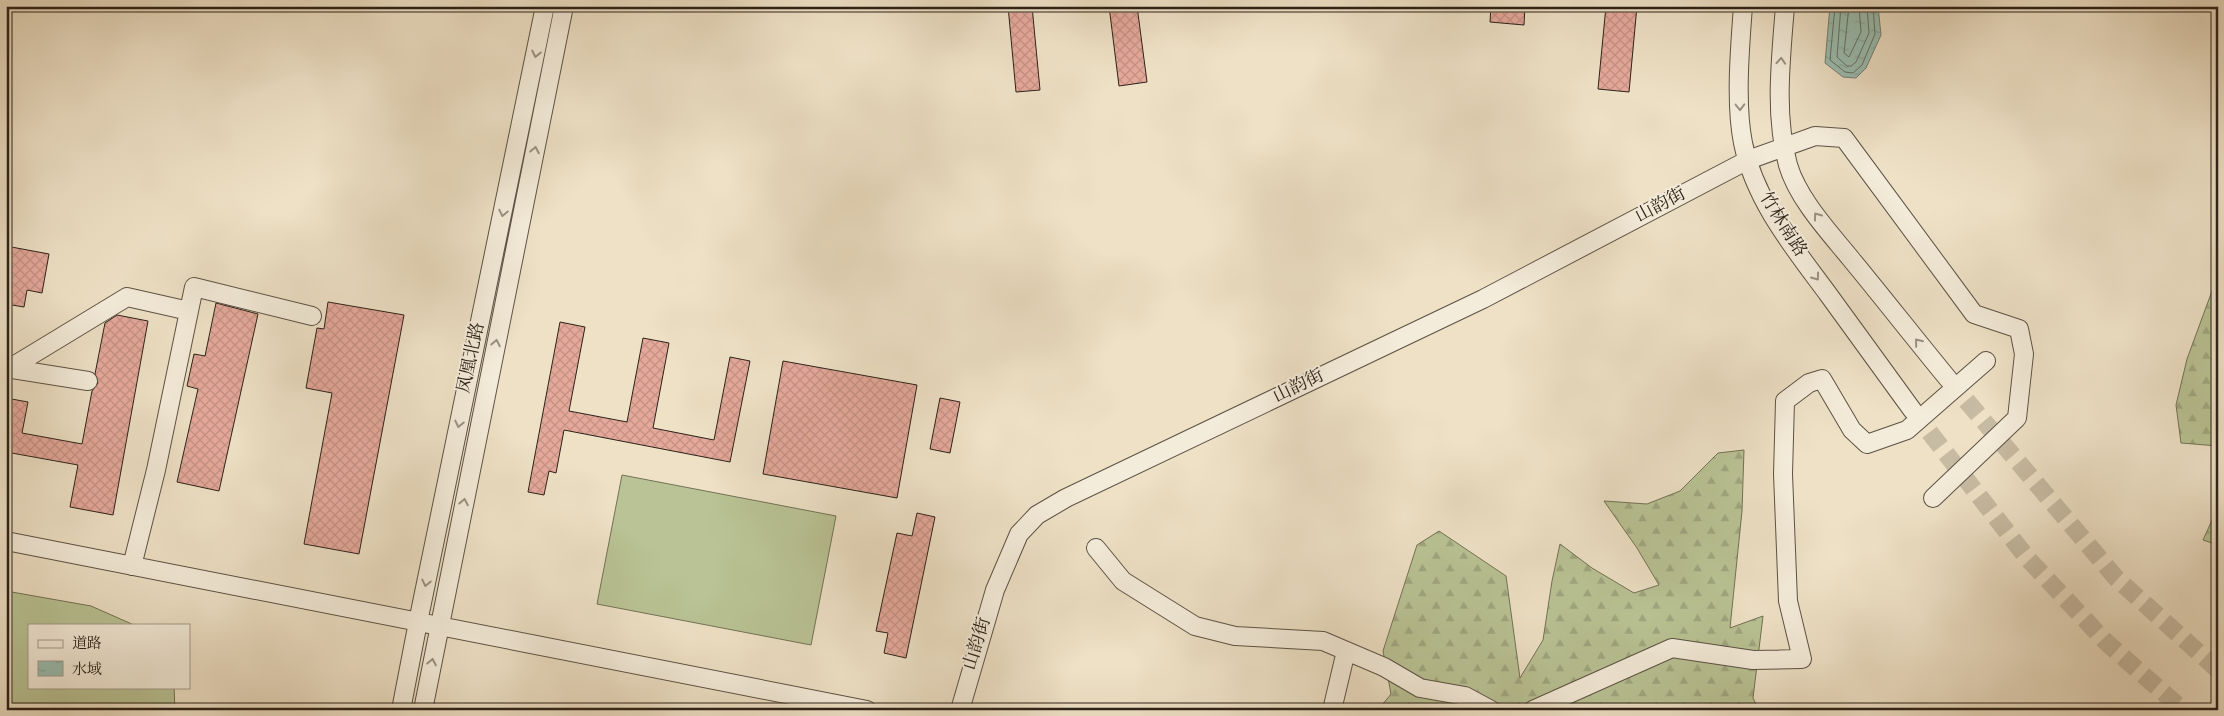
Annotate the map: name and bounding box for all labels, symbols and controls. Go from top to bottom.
one-way arrow [531,50,541,58]
one-way arrow [1775,57,1786,65]
one-way arrow [1735,104,1745,112]
one-way arrow [529,145,540,154]
street label: 山韵街 [1631,182,1691,230]
street label: 竹林南路 [1752,188,1812,262]
one-way arrow [498,209,508,218]
one-way arrow [1814,213,1822,222]
one-way arrow [1810,271,1819,281]
street label: 凤凰北路 [452,320,492,396]
one-way arrow [490,339,501,348]
one-way arrow [1915,339,1924,348]
street label: 山韵街 [1269,363,1329,411]
one-way arrow [454,419,465,428]
one-way arrow [458,498,468,507]
one-way arrow [421,578,432,587]
street label: 山韵街 [958,614,998,674]
legend [28,624,190,688]
text: 道路 [72,634,102,655]
one-way arrow [426,657,436,666]
text: 水域 [72,660,102,681]

